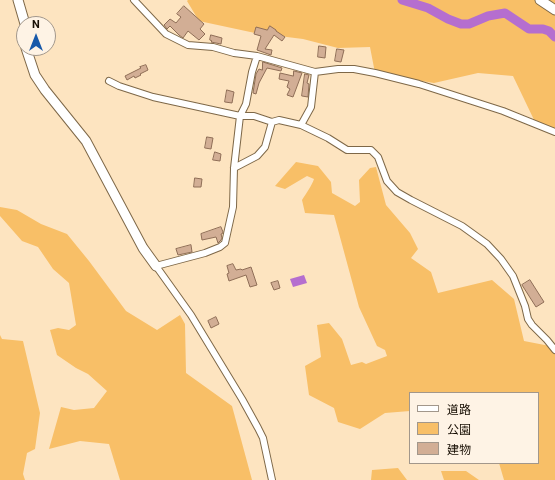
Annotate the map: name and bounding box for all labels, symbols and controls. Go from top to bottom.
north arrow [16,16,56,56]
text: N [32,18,40,31]
legend [409,392,539,464]
text: 道路 [447,403,471,417]
text: 公園 [447,423,471,437]
text: 建物 [447,443,471,457]

